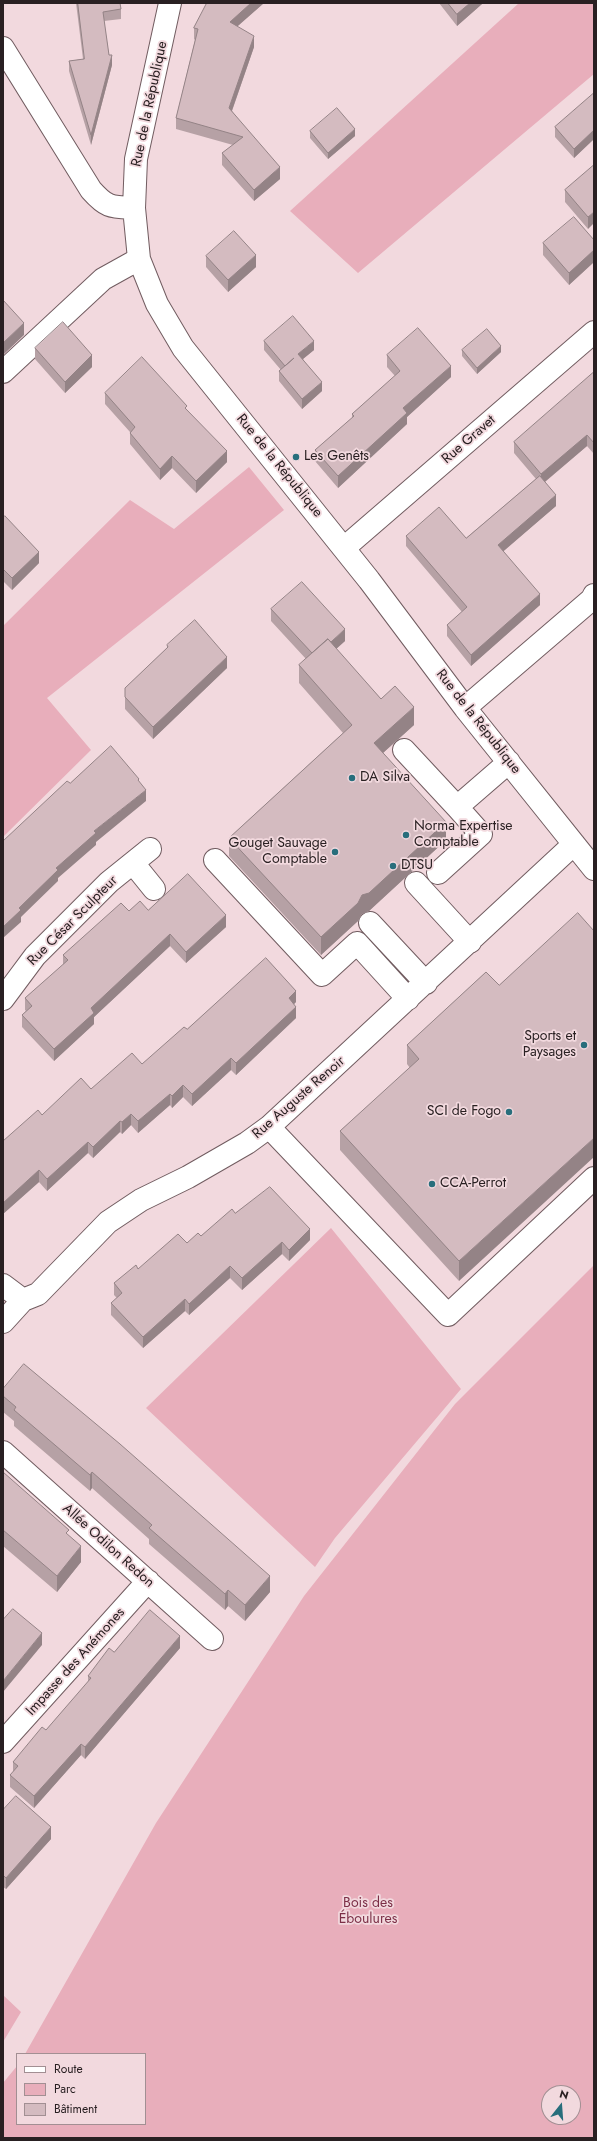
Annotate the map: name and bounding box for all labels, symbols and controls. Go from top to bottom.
street label: Rue de la République [128,40,172,168]
street label: Rue de la République [232,411,326,521]
street label: Rue Gravet [439,412,499,468]
place label: Les Genêts [304,449,369,465]
marker: Les Genêts [291,452,301,462]
street label: Rue de la République [432,666,524,778]
place label: DA Silva [360,770,410,786]
marker: DA Silva [347,773,357,783]
place label: Norma Expertise Comptable [414,819,513,852]
marker: Norma Expertise Comptable [401,830,411,840]
place label: Gouget Sauvage Comptable [229,836,327,868]
marker: Gouget Sauvage Comptable [330,847,340,857]
place label: DTSU [401,858,433,874]
marker: DTSU [388,861,398,871]
street label: Rue César Sculpteur [24,872,122,970]
place label: Sports et Paysages [523,1029,576,1062]
marker: Sports et Paysages [579,1040,589,1050]
street label: Rue Auguste Renoir [249,1053,349,1143]
place label: SCI de Fogo [427,1104,501,1120]
marker: SCI de Fogo [504,1107,514,1117]
place label: CCA-Perrot [440,1176,506,1192]
marker: CCA-Perrot [427,1179,437,1189]
street label: Allée Odilon Redon [59,1500,157,1592]
street label: Impasse des Anémones [23,1605,129,1719]
park label: Bois des Éboulures [339,1896,397,1928]
legend [16,2053,146,2125]
text: Route [54,2060,83,2078]
text: Parc [54,2080,76,2098]
north arrow [541,2085,581,2125]
text: N [558,2086,571,2103]
text: Bâtiment [54,2100,97,2118]

